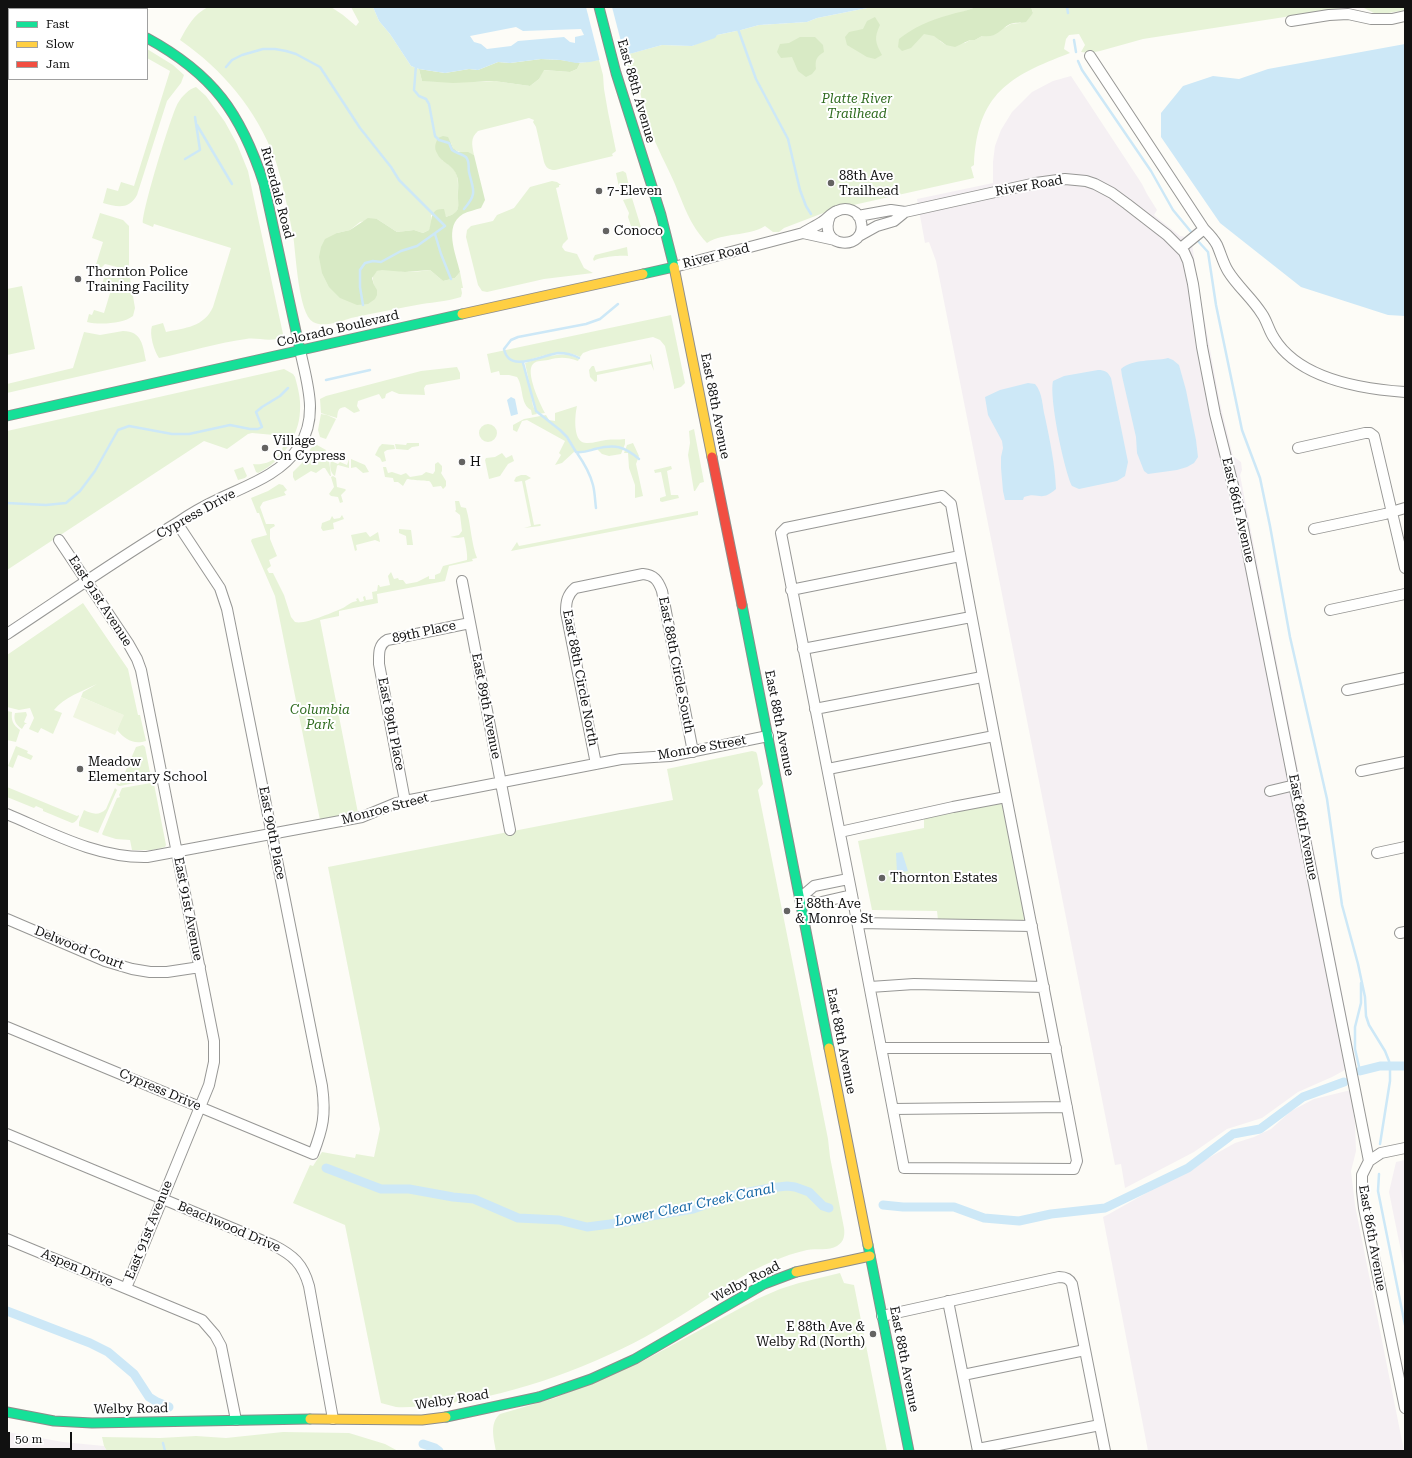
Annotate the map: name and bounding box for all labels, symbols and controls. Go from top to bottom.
legend [8,8,148,80]
text: Fast [46,17,69,31]
text: Slow [46,37,74,51]
street label: East 88th Avenue [614,37,658,145]
text: Jam [46,57,70,71]
park label: Platte River Trailhead [822,91,892,122]
street label: Riverdale Road [257,145,297,241]
place label: 88th Ave Trailhead [839,168,899,199]
street label: River Road [994,172,1064,200]
marker: 88th Ave Trailhead [826,178,836,188]
place label: 7-Eleven [607,183,662,199]
marker: 7-Eleven [594,186,604,196]
place label: Conoco [614,223,663,239]
marker: Conoco [601,226,611,236]
street label: River Road [681,240,751,272]
place label: Thornton Police Training Facility [86,264,189,295]
marker: Thornton Police Training Facility [73,274,83,284]
street label: Colorado Boulevard [275,307,401,351]
street label: East 88th Avenue [697,352,733,460]
place label: Village On Cypress [273,433,345,464]
marker: Village On Cypress [260,443,270,453]
place label: H [470,454,481,470]
street label: East 86th Avenue [1218,456,1258,564]
marker: H [457,457,467,467]
street label: Cypress Drive [154,486,238,542]
street label: East 91st Avenue [65,553,135,649]
street label: East 88th Circle South [655,595,697,735]
street label: East 88th Circle North [559,609,601,747]
street label: 89th Place [391,618,457,646]
street label: East 89th Avenue [468,652,504,760]
street label: East 88th Avenue [761,669,797,777]
street label: East 89th Place [374,676,408,772]
park label: Columbia Park [290,702,350,733]
street label: Monroe Street [657,733,747,763]
place label: Meadow Elementary School [88,754,207,785]
marker: Meadow Elementary School [75,764,85,774]
street label: East 86th Avenue [1285,773,1321,881]
street label: East 90th Place [255,785,289,881]
street label: Monroe Street [340,790,430,828]
street label: East 91st Avenue [170,856,206,962]
place label: Thornton Estates [890,870,998,886]
marker: Thornton Estates [877,873,887,883]
place label: E 88th Ave & Monroe St [795,896,873,927]
marker: E 88th Ave & Monroe St [782,906,792,916]
street label: Delwood Court [32,923,126,973]
street label: East 88th Avenue [823,987,859,1095]
street label: Cypress Drive [117,1066,203,1114]
street label: East 91st Avenue [122,1178,176,1282]
water label: Lower Clear Creek Canal [613,1180,777,1230]
street label: East 86th Avenue [1355,1184,1389,1292]
street label: Beachwood Drive [175,1198,283,1256]
street label: Aspen Drive [39,1246,115,1290]
street label: Welby Road [709,1258,783,1306]
street label: East 88th Avenue [886,1305,922,1413]
place label: E 88th Ave & Welby Rd (North) [756,1319,865,1350]
marker: E 88th Ave & Welby Rd (North) [868,1329,878,1339]
street label: Welby Road [414,1386,490,1414]
street label: Welby Road [94,1401,168,1417]
scale bar [10,1424,74,1450]
text: 50 m [15,1432,42,1446]

